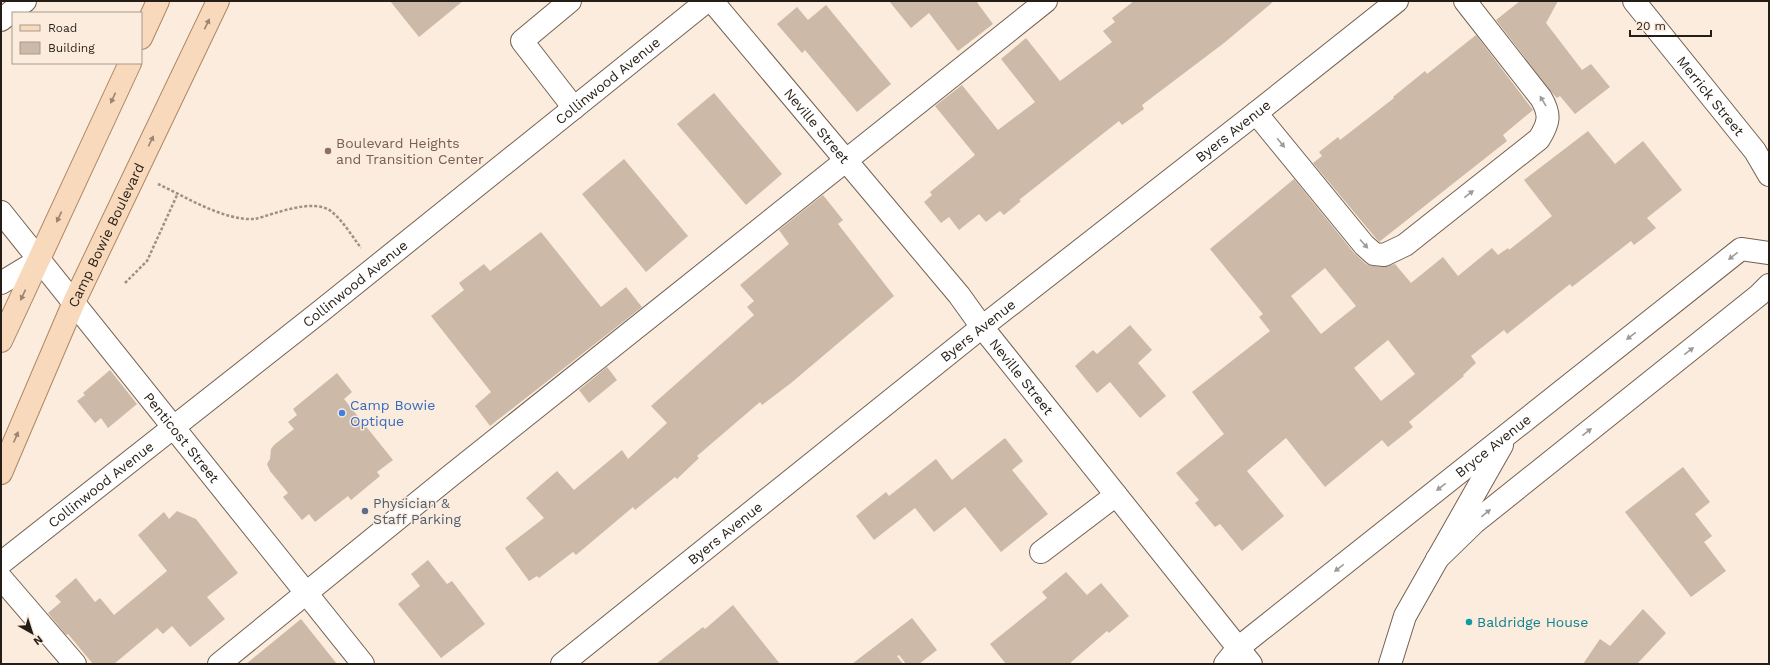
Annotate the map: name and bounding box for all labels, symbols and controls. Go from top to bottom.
legend [12,12,142,64]
scale bar [1630,12,1711,38]
one-way arrow [204,18,210,29]
text: 20 m [1636,19,1666,33]
text: Road [48,21,77,35]
street label: Collinwood Avenue [552,34,663,128]
text: Building [48,41,95,55]
street label: Merrick Street [1674,53,1748,139]
street label: Neville Street [781,85,853,167]
one-way arrow [110,93,116,105]
one-way arrow [1539,95,1546,107]
street label: Byers Avenue [1192,97,1274,165]
one-way arrow [148,135,154,146]
place label: Boulevard Heights and Transition Center [336,135,484,167]
one-way arrow [1277,138,1286,149]
marker: Boulevard Heights and Transition Center [323,146,333,156]
street label: Camp Bowie Boulevard [65,161,147,310]
one-way arrow [1464,190,1475,198]
one-way arrow [56,211,62,222]
street label: Collinwood Avenue [299,237,411,330]
one-way arrow [1359,238,1368,249]
one-way arrow [1727,251,1738,260]
one-way arrow [20,289,26,301]
street label: Byers Avenue [937,296,1018,365]
one-way arrow [1625,332,1636,341]
street label: Neville Street [987,335,1057,418]
one-way arrow [1684,347,1695,355]
street label: Penticost Street [141,389,223,486]
place label: Camp Bowie Optique [350,397,435,429]
marker: Camp Bowie Optique [337,408,347,418]
street label: Bryce Avenue [1452,411,1534,481]
one-way arrow [1582,427,1593,436]
one-way arrow [14,431,20,443]
street label: Collinwood Avenue [45,438,157,531]
one-way arrow [1436,483,1447,491]
place label: Physician & Staff Parking [373,495,461,527]
street label: Byers Avenue [685,498,766,568]
marker: Physician & Staff Parking [360,506,370,516]
one-way arrow [1480,509,1491,518]
one-way arrow [1334,563,1345,572]
north arrow [12,613,52,653]
place label: Baldridge House [1477,614,1588,630]
marker: Baldridge House [1464,617,1474,627]
text: N [31,633,45,648]

